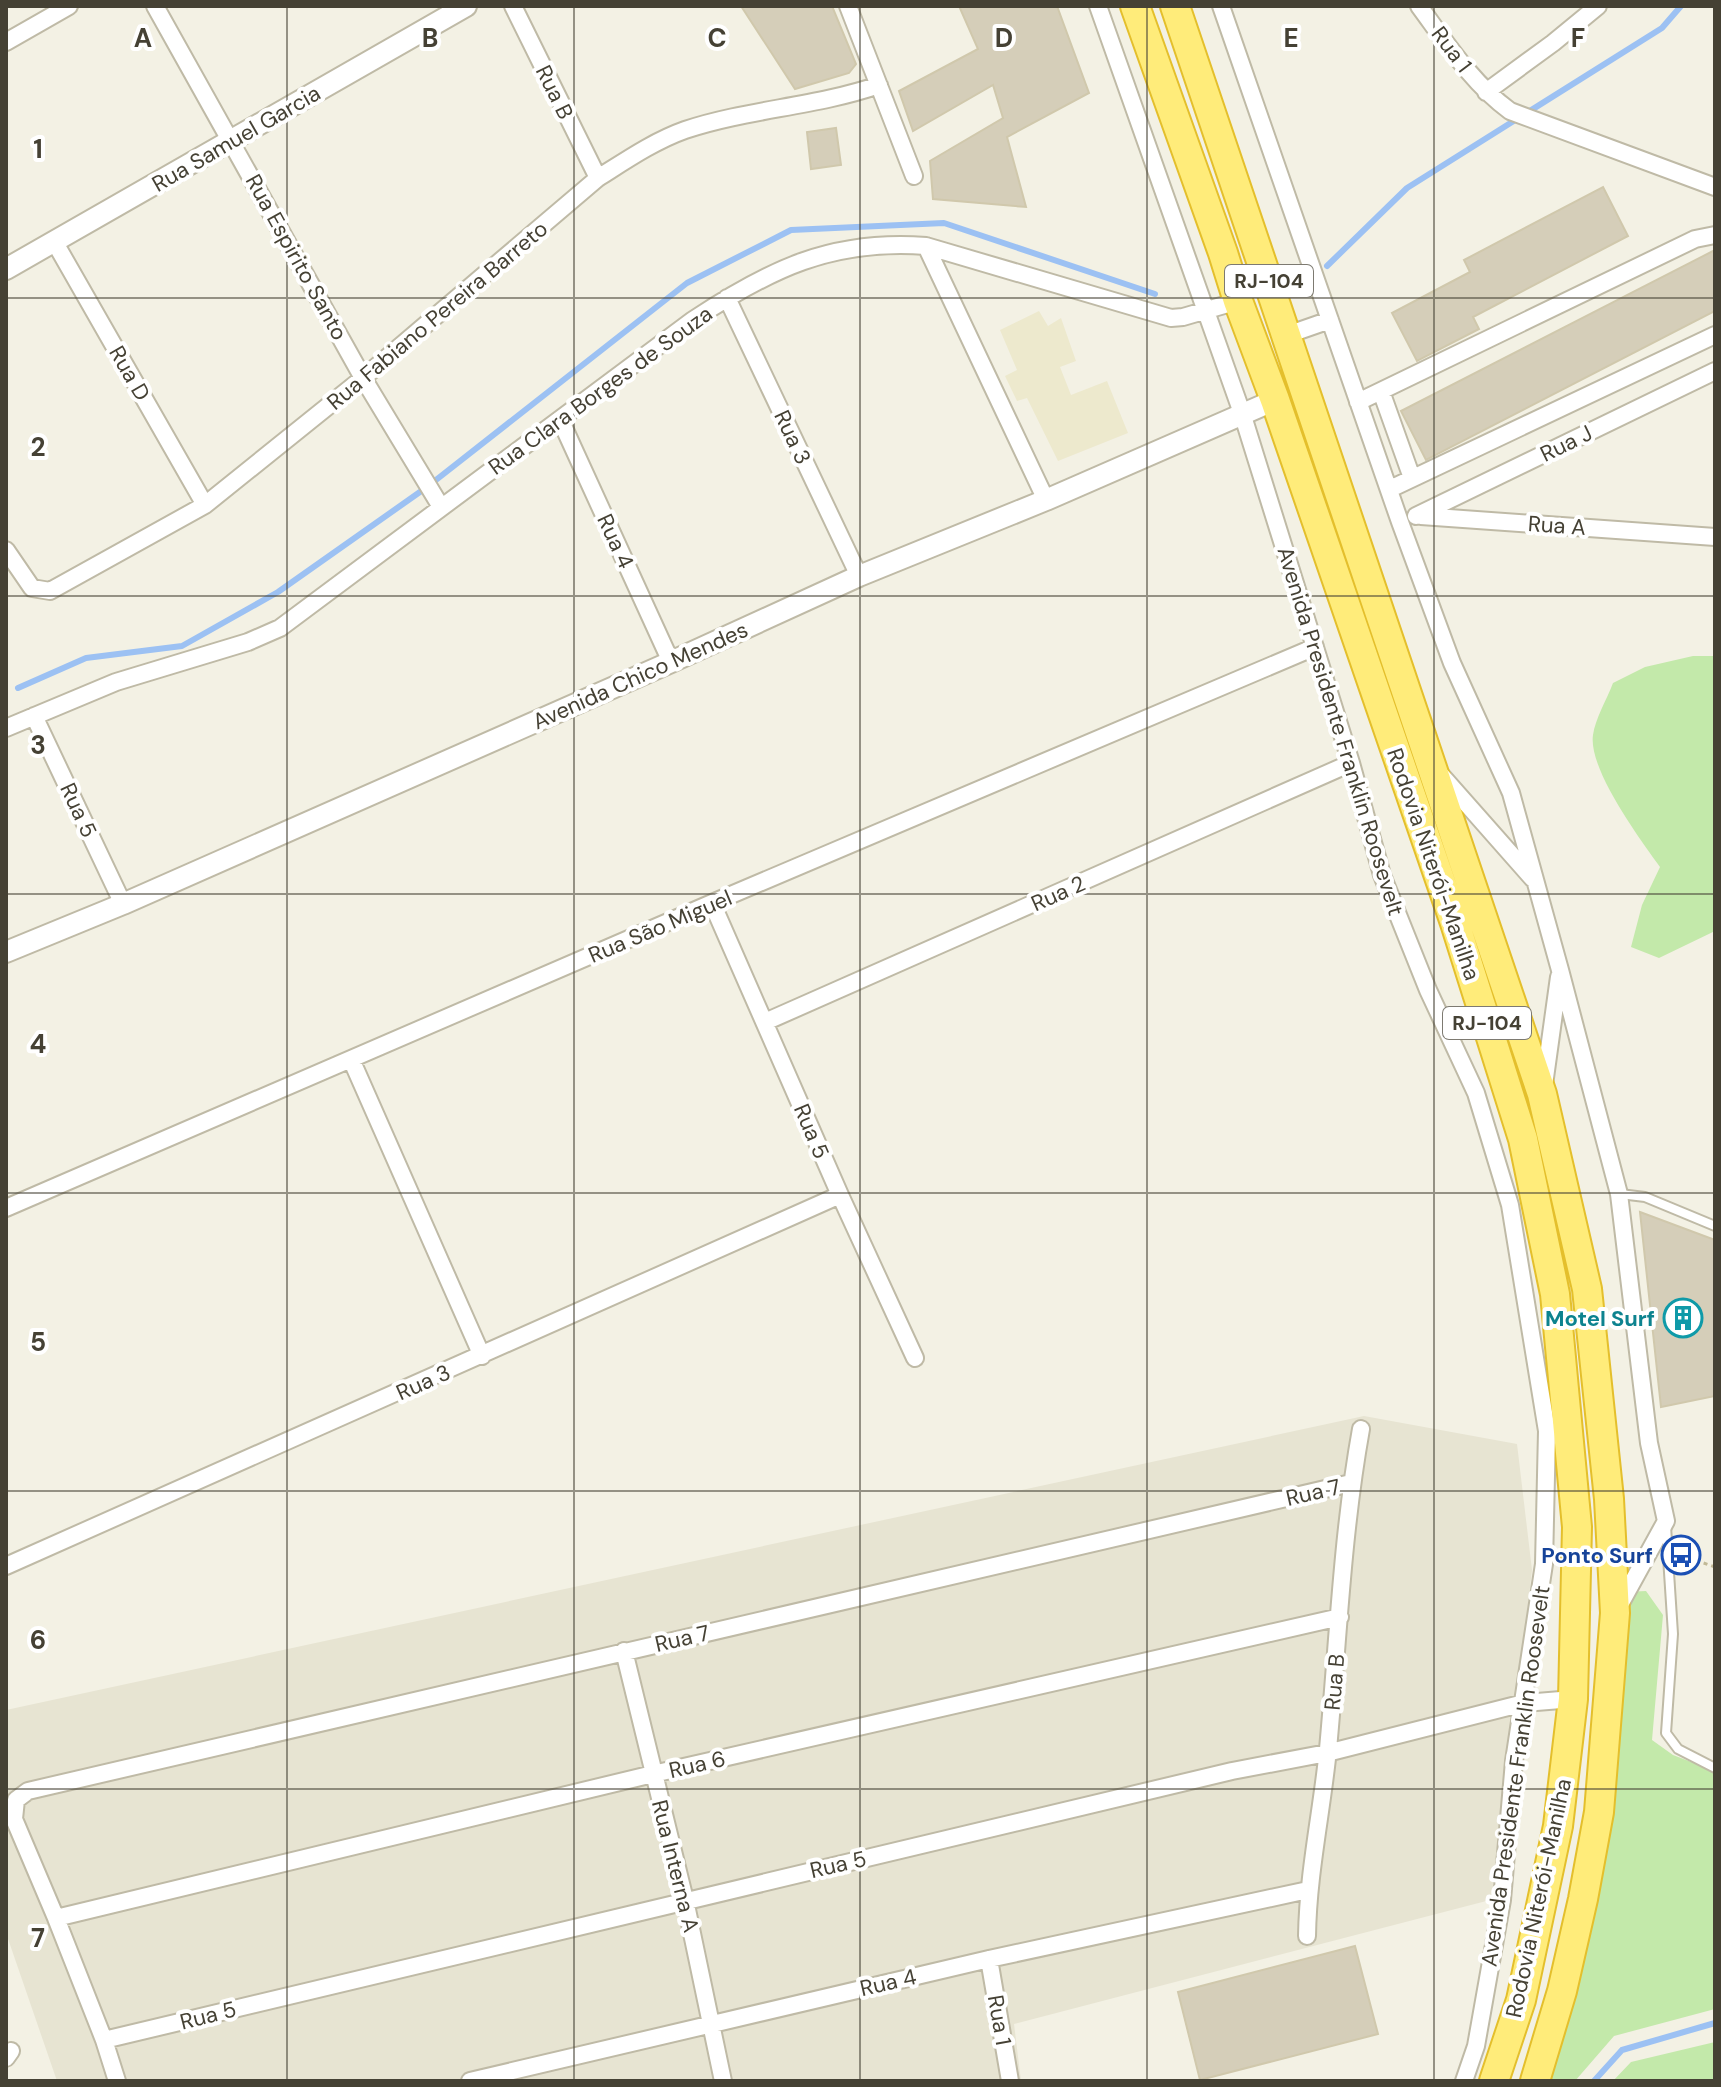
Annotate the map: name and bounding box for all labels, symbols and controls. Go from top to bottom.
street label: Rua 1 [1425,20,1478,78]
text: A [134,21,152,55]
text: B [422,21,438,55]
text: C [707,21,727,55]
text: D [995,21,1013,55]
text: E [1283,21,1299,55]
text: F [1571,21,1585,55]
street label: Rua B [529,60,580,124]
street label: Rua Samuel Garcia [147,78,326,198]
text: 1 [33,132,43,166]
street label: Rua Espirito Santo [239,169,354,345]
street label: Rua Fabiano Pereira Barreto [321,214,554,416]
road number: RJ-104 [1225,265,1313,297]
street label: Rua Clara Borges de Souza [483,299,718,482]
street label: Rua D [102,341,157,406]
street label: Rua 3 [767,405,818,469]
street label: Rua J [1535,418,1597,468]
text: 2 [30,430,46,464]
street label: Rua 4 [590,509,641,573]
street label: Rua A [1527,509,1587,542]
street label: Avenida Presidente Franklin Roosevelt [1270,543,1411,919]
street label: Avenida Chico Mendes [528,615,752,736]
text: 3 [30,728,46,762]
street label: Rodovia Niterói-Manilha [1380,744,1487,984]
street label: Rua 5 [53,778,104,842]
street label: Rua 2 [1027,869,1090,918]
street label: Rua São Miguel [584,883,736,970]
road number: RJ-104 [1443,1007,1531,1039]
text: 4 [30,1027,46,1061]
street label: Rua 5 [787,1099,836,1163]
building icon: Motel Surf [1662,1297,1704,1339]
place label: Motel Surf [1545,1304,1655,1333]
text: 5 [30,1325,46,1359]
street label: Rua 3 [391,1358,455,1407]
street label: Rua 7 [1283,1472,1343,1513]
bus stop icon: Ponto Surf [1660,1534,1702,1576]
place label: Ponto Surf [1541,1541,1653,1570]
street label: Avenida Presidente Franklin Roosevelt [1474,1584,1557,1968]
street label: Rua 7 [652,1618,712,1659]
text: 6 [30,1623,46,1657]
street label: Rua B [1318,1653,1351,1712]
street label: Rua 6 [666,1744,728,1785]
street label: Rodovia Niterói-Manilha [1499,1776,1578,2020]
street label: Rua Interna A [645,1797,706,1935]
street label: Rua 5 [807,1844,869,1885]
text: 7 [31,1921,45,1955]
street label: Rua 4 [857,1962,919,2003]
street label: Rua 1 [981,1993,1018,2047]
street label: Rua 5 [177,1995,239,2036]

